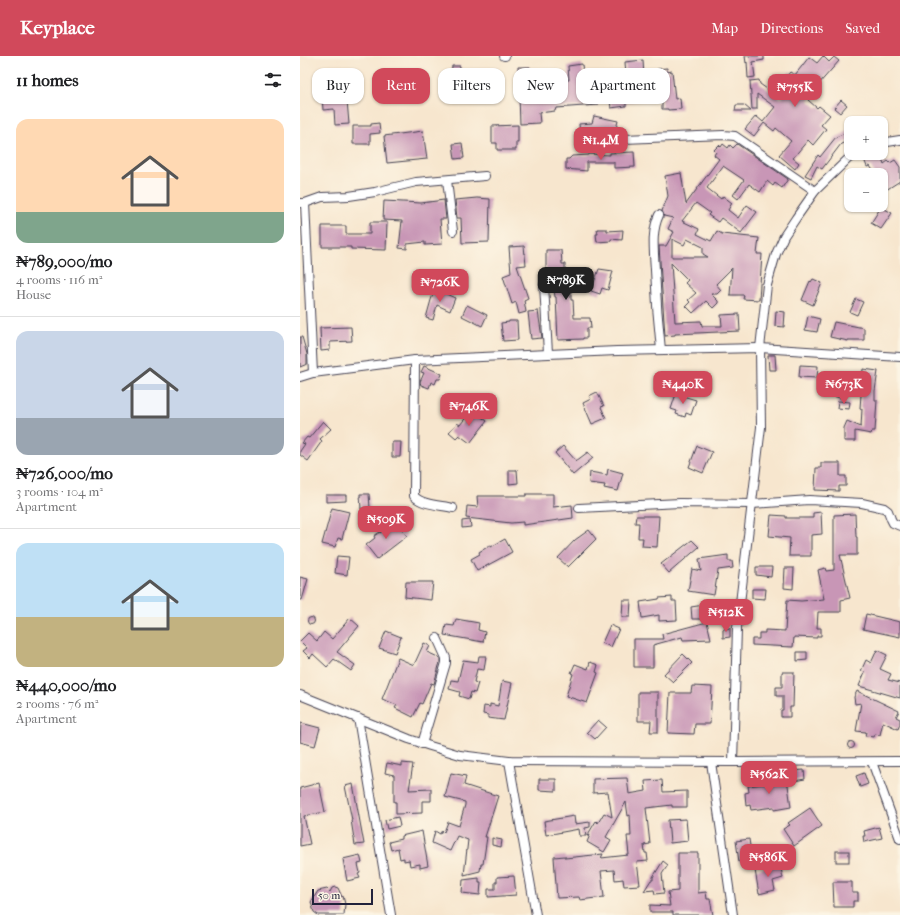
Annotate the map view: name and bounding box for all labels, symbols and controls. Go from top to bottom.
text: Keyplace [20,17,95,39]
text: Map [711,20,738,37]
text: Directions [760,20,823,37]
text: Saved [845,20,880,37]
chip: Buy [312,68,364,104]
chip: Rent [372,68,430,104]
chip: Filters [438,68,505,104]
chip: New [513,68,568,104]
chip: Apartment [576,68,670,104]
icon: filters [262,69,284,91]
text: 11 homes [16,70,79,90]
pin: ₦755K [767,74,823,108]
text: ₦755K [777,79,813,94]
map controls [844,116,888,212]
button: + [844,116,888,160]
pin: ₦1.4M [573,127,629,161]
text: ₦1.4M [583,132,619,147]
icon: home [114,145,186,217]
button: − [844,168,888,212]
text: ₦789,000/mo [16,251,112,271]
pin: ₦789K [538,267,594,301]
pin: ₦726K [412,269,468,303]
text: 4 rooms · 116 m² [16,272,102,287]
text: ₦789K [547,272,585,287]
text: ₦726K [421,274,459,289]
text: House [16,287,51,302]
icon: home [114,357,186,429]
pin: ₦440K [655,371,711,405]
pin: ₦673K [816,371,872,405]
text: ₦440K [662,376,704,391]
text: ₦673K [825,376,863,391]
pin: ₦746K [441,393,497,427]
text: ₦746K [449,398,489,413]
text: ₦726,000/mo [16,463,113,483]
text: 3 rooms · 104 m² [16,484,103,499]
text: Apartment [16,499,77,514]
pin: ₦509K [358,506,414,540]
text: ₦509K [367,511,405,526]
icon: home [114,569,186,641]
pin: ₦512K [698,599,754,633]
text: ₦512K [708,604,744,619]
text: ₦440,000/mo [16,675,116,695]
text: 2 rooms · 76 m² [16,696,98,711]
text: Apartment [16,711,77,726]
pin: ₦562K [741,761,797,795]
text: ₦562K [750,766,788,781]
pin: ₦586K [740,844,796,878]
text: ₦586K [749,849,787,864]
scale bar [312,887,373,906]
text: 50 m [318,889,340,902]

